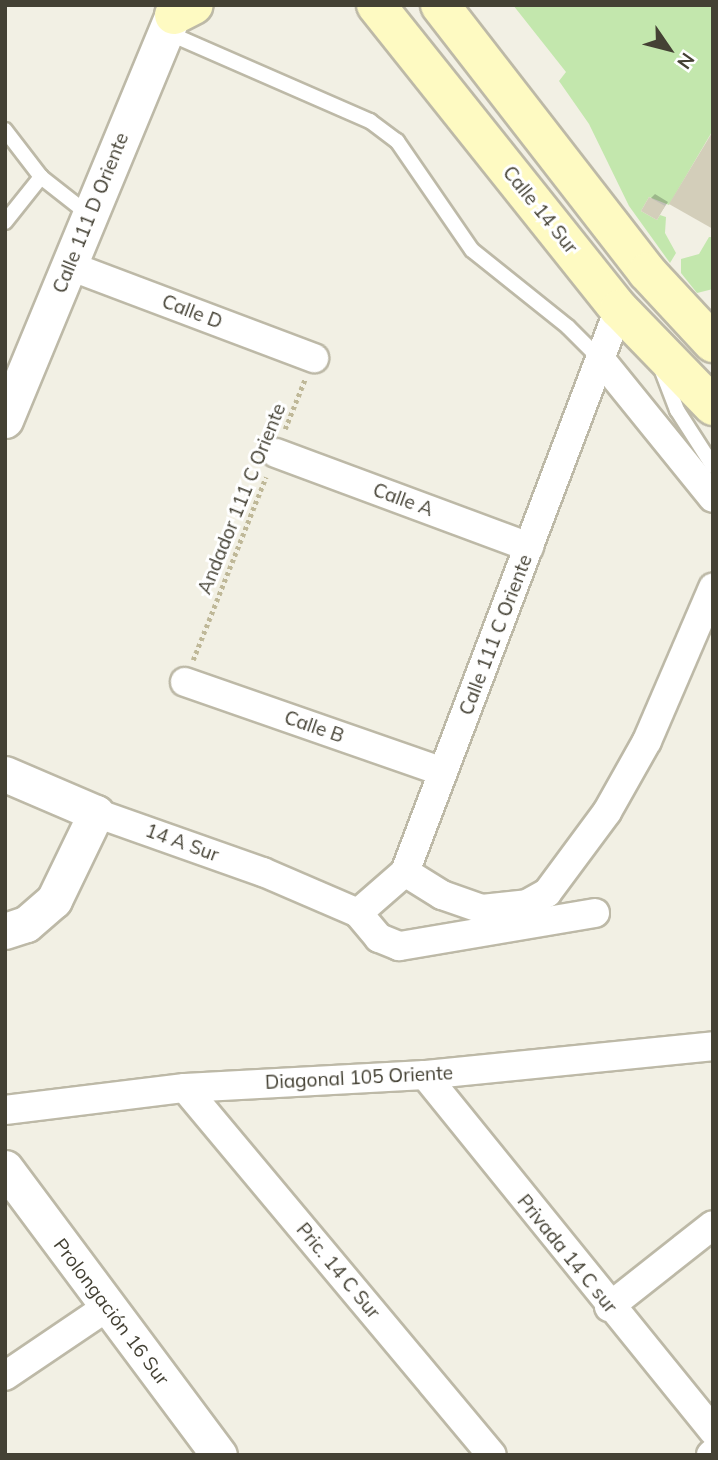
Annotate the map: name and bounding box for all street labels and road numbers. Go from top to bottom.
street label: Calle 111 D Oriente [48,129,134,297]
street label: Calle 14 Sur [498,162,582,258]
street label: Calle D [159,290,225,334]
street label: Andador 111 C Oriente [193,400,291,598]
street label: Calle A [370,479,436,521]
street label: Calle 111 C Oriente [455,552,537,718]
street label: Calle B [281,706,347,748]
street label: 14 A Sur [142,819,222,867]
street label: Diagonal 105 Oriente [265,1062,453,1094]
street label: Privada 14 C sur [512,1190,622,1318]
street label: Pric. 14 C Sur [291,1219,385,1323]
street label: Prolongación 16 Sur [48,1234,174,1390]

